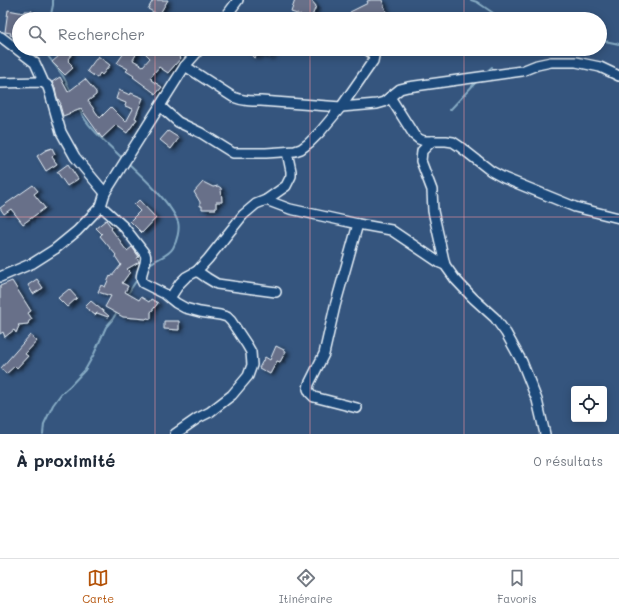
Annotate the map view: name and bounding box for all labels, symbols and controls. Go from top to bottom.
search box [12,12,607,56]
icon: search [26,23,48,45]
text: Rechercher [58,24,145,44]
map controls [571,386,607,422]
button: locate [571,386,607,422]
text: À proximité [16,449,115,471]
text: 0 résultats [533,452,603,469]
tab: Carte [82,567,114,606]
tab: Itinéraire [279,567,333,606]
tab: Favoris [497,567,537,606]

